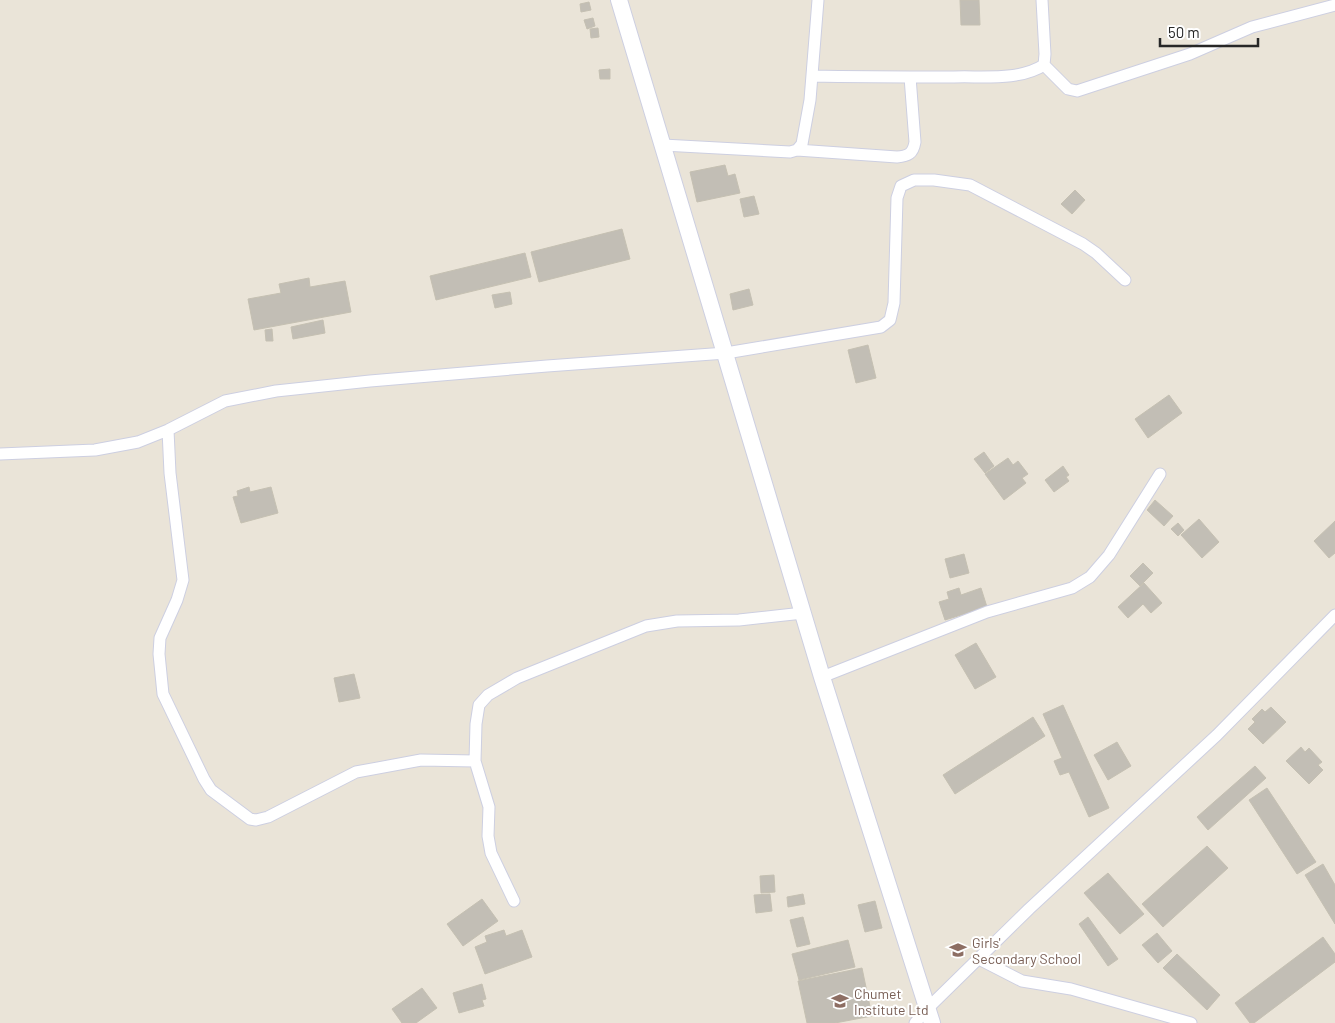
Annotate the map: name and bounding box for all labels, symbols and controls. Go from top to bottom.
scale bar [1160,15,1258,47]
text: 50 m [1168,23,1200,41]
place label: Girls' Secondary School [972,934,1081,967]
school or university icon: Girls' Secondary School [948,940,968,960]
place label: Chumet Institute Ltd [854,985,929,1018]
school or university icon: Chumet Institute Ltd [830,991,850,1011]

